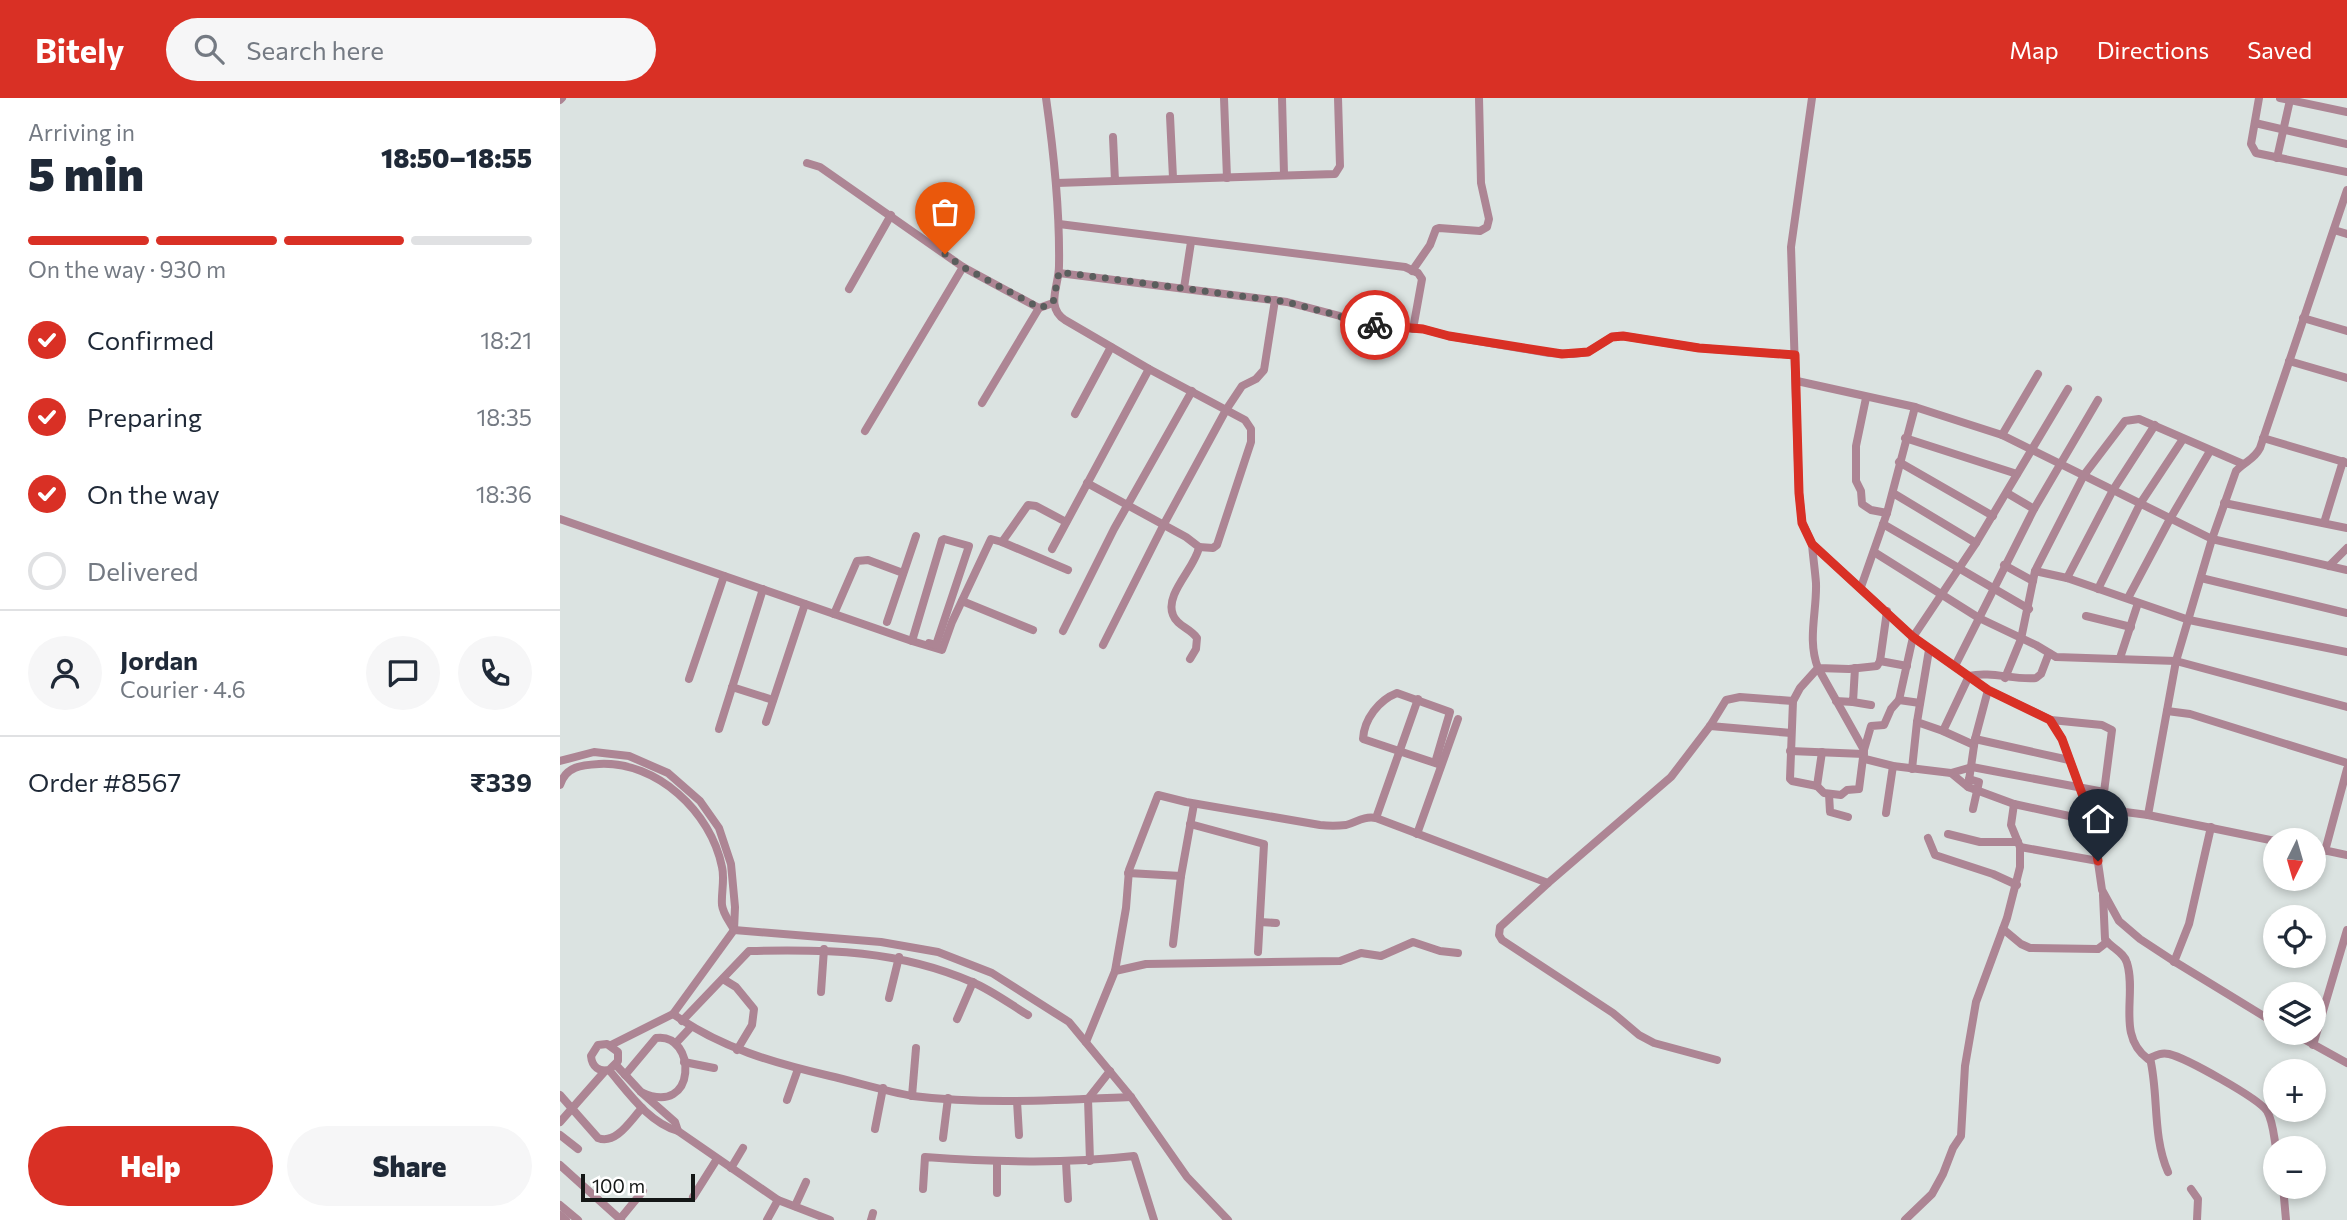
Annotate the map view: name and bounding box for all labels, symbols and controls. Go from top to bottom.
search box [166,18,656,81]
text: Bitely [35,29,124,70]
icon: search [190,30,228,68]
text: Search here [246,34,384,65]
text: Map [2009,35,2059,64]
text: Directions [2097,35,2209,64]
text: Saved [2247,35,2312,64]
text: Arriving in [28,118,135,146]
text: 18:50–18:55 [381,142,532,173]
text: 5 min [28,144,144,200]
pin [915,182,975,254]
icon: bag [926,193,964,231]
text: On the way · 930 m [28,255,226,283]
courier [1340,290,1410,360]
icon: bike [1356,306,1394,344]
icon: check [28,321,66,359]
text: Confirmed [87,324,214,355]
text: 18:21 [480,326,532,354]
icon: check [28,398,66,436]
text: Preparing [87,401,202,432]
text: 18:35 [476,403,532,431]
icon: check [28,475,66,513]
text: On the way [87,478,220,509]
text: 18:36 [476,480,532,508]
text: Delivered [87,555,198,586]
button: person [28,636,102,710]
button: chat [366,636,440,710]
button: phone [458,636,532,710]
text: Jordan [120,644,198,675]
text: Courier · 4.6 [120,675,246,703]
text: Order #8567 [28,766,181,797]
text: ₹339 [470,766,532,797]
pin [2068,789,2128,861]
icon: home [2079,800,2117,838]
north arrow [2263,828,2326,891]
map controls [2263,828,2326,1199]
button: locate [2263,905,2326,968]
button: layers [2263,982,2326,1045]
button: + [2263,1059,2326,1122]
button: Help [28,1126,273,1206]
button: Share [287,1126,532,1206]
button: − [2263,1136,2326,1199]
scale bar [581,1171,695,1203]
text: 100 m [592,1174,645,1197]

